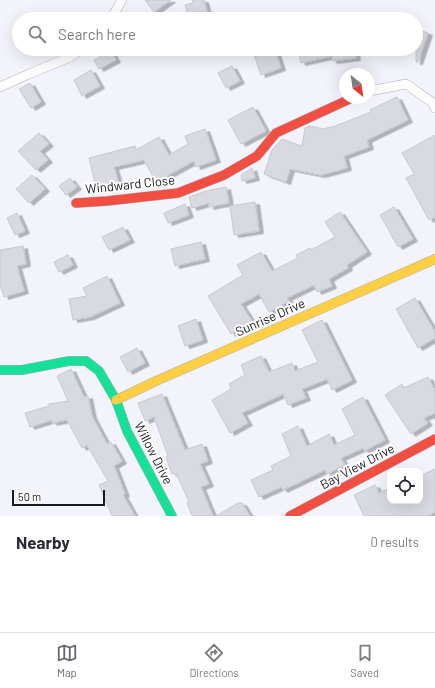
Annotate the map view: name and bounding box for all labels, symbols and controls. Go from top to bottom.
search box [12,12,423,56]
icon: search [26,23,48,45]
text: Search here [58,25,136,43]
north arrow [339,68,375,104]
street label: Windward Close [84,171,176,197]
street label: Sunrise Drive [233,295,307,339]
street label: Willow Drive [131,419,177,487]
street label: Bay View Drive [317,440,397,492]
map controls [387,468,423,504]
button: locate [387,468,423,504]
scale bar [12,488,105,507]
text: 50 m [18,490,41,503]
text: Nearby [16,532,70,552]
text: 0 results [370,534,419,550]
tab: Map [56,642,78,679]
tab: Directions [189,642,239,679]
tab: Saved [350,642,379,679]

